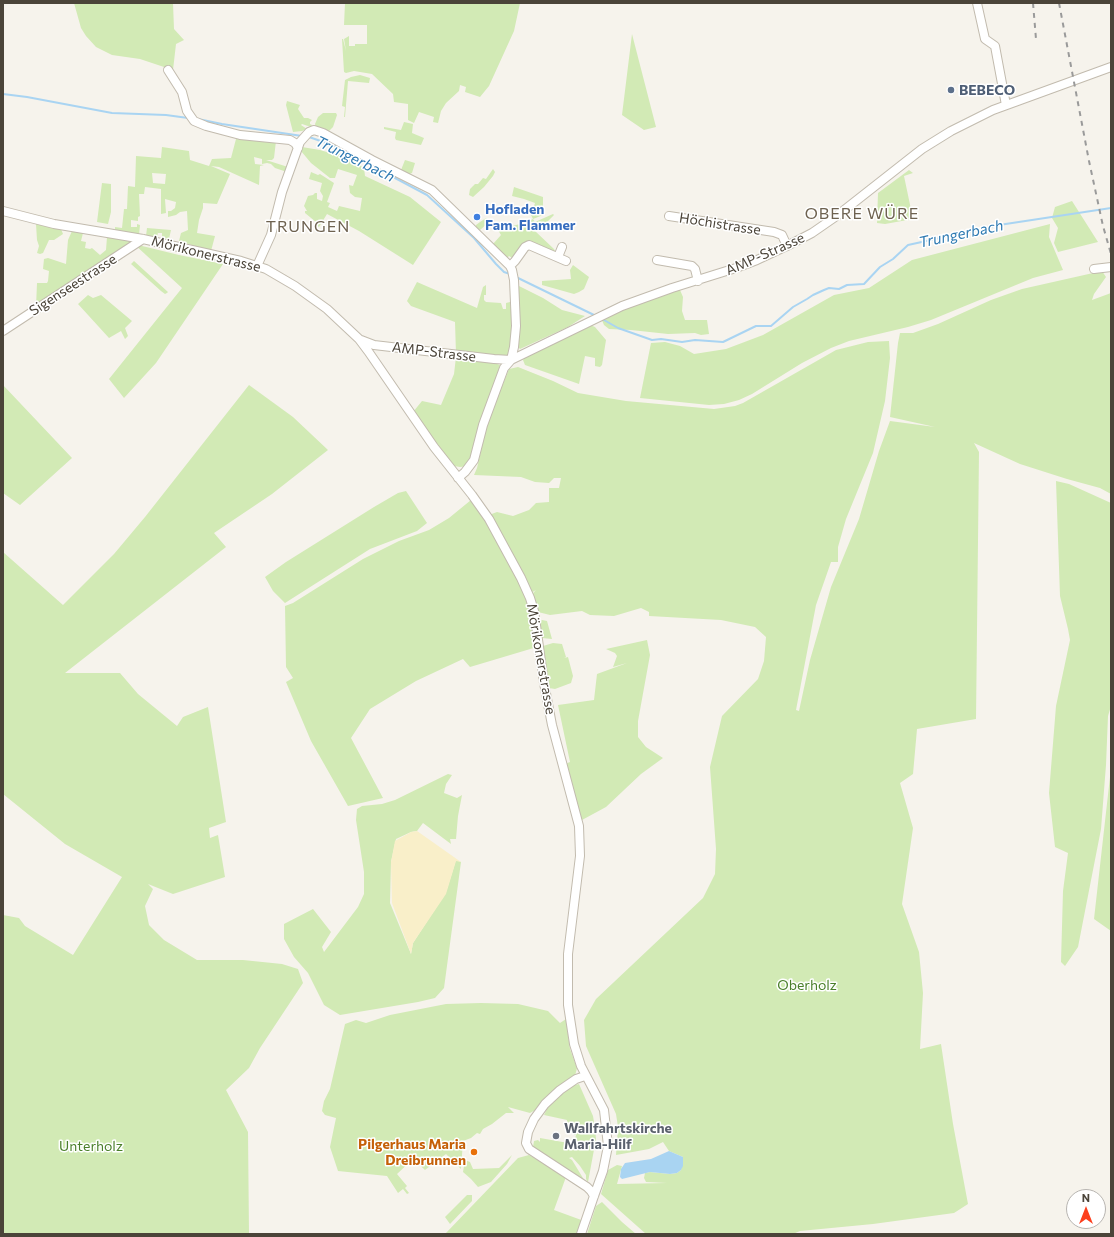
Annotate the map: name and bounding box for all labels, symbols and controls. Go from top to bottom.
place label: BEBECO [959,82,1015,98]
marker: BEBECO [946,85,956,95]
water label: Trungerbach [312,132,398,186]
place label: Hofladen Fam. Flammer [485,201,576,234]
district label: OBERE WÜRE [805,204,919,224]
street label: Höchistrasse [678,209,762,239]
marker: Hofladen Fam. Flammer [472,212,482,222]
water label: Trungerbach [917,216,1005,252]
district label: TRUNGEN [266,217,350,237]
street label: AMP-Strasse [723,229,807,279]
street label: Mörikonerstrasse [150,232,262,276]
street label: Sigenseestrasse [26,251,120,319]
street label: AMP-Strasse [391,339,477,365]
street label: Mörikonerstrasse [523,602,559,716]
park label: Oberholz [777,977,837,993]
place label: Wallfahrtskirche Maria-Hilf [564,1120,672,1152]
marker: Wallfahrtskirche Maria-Hilf [551,1131,561,1141]
place label: Pilgerhaus Maria Dreibrunnen [358,1136,466,1168]
park label: Unterholz [59,1138,123,1154]
marker: Pilgerhaus Maria Dreibrunnen [469,1147,479,1157]
north arrow [1066,1189,1106,1229]
text: N [1082,1191,1090,1204]

